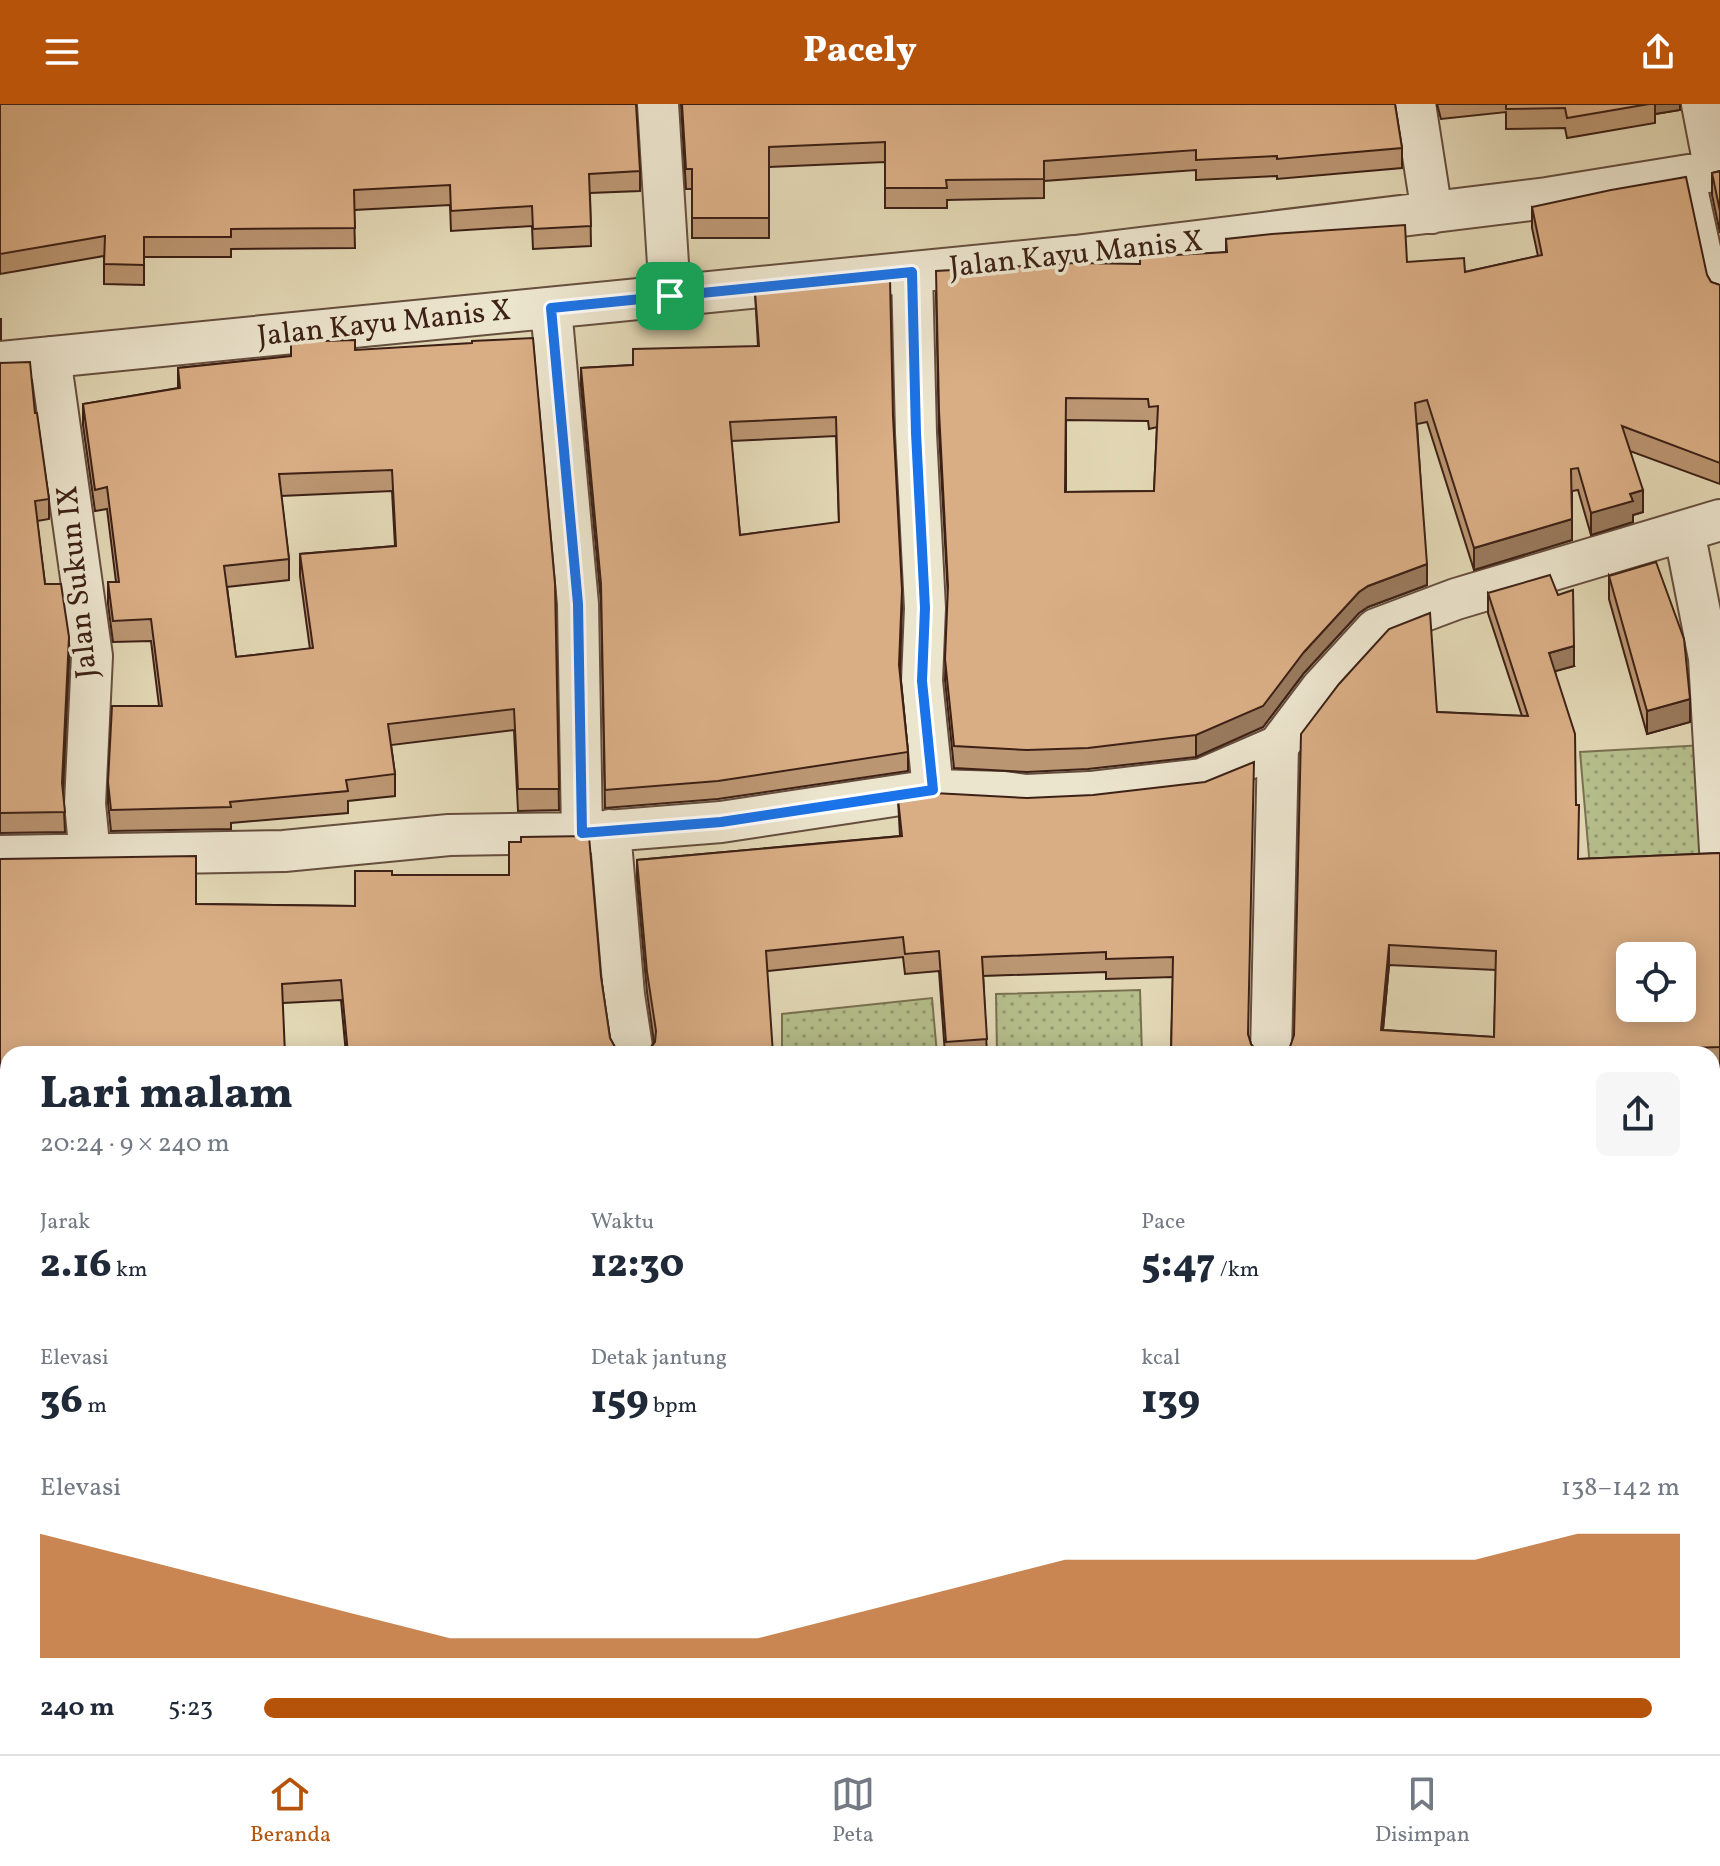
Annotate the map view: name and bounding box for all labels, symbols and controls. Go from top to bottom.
text: Pacely [803,27,917,77]
icon: menu [40,30,84,74]
icon: share [1636,30,1680,74]
street label: Jalan Kayu Manis X [947,221,1205,289]
pin [636,262,704,330]
icon: arrive [648,274,692,318]
street label: Jalan Kayu Manis X [255,290,513,358]
street label: Jalan Sukun IX [47,483,109,681]
map controls [1616,942,1696,1022]
button: locate [1616,942,1696,1022]
text: Lari malam [40,1065,293,1126]
button: share [1596,1072,1680,1156]
text: 20:24 · 9 × 240 m [40,1126,230,1162]
text: Jarak [40,1207,90,1238]
text: Waktu [591,1207,654,1238]
text: Pace [1141,1207,1185,1238]
text: 2.16 [40,1238,112,1294]
text: 12:30 [591,1238,684,1294]
text: 5:47 [1141,1238,1215,1294]
text: km [112,1255,147,1286]
text: /km [1215,1255,1259,1286]
text: Elevasi [40,1343,109,1374]
text: Detak jantung [591,1343,727,1374]
text: kcal [1141,1343,1180,1374]
text: 36 [40,1374,83,1430]
text: 159 [591,1374,649,1430]
text: 139 [1141,1374,1200,1430]
text: m [83,1391,107,1422]
text: bpm [649,1391,697,1422]
text: Elevasi [40,1470,121,1506]
text: 138–142 m [1561,1470,1680,1506]
text: 240 m [40,1690,115,1726]
text: 5:23 [168,1690,213,1726]
tab: Beranda [250,1772,331,1851]
tab: Peta [831,1772,875,1851]
tab: Disimpan [1375,1772,1470,1851]

